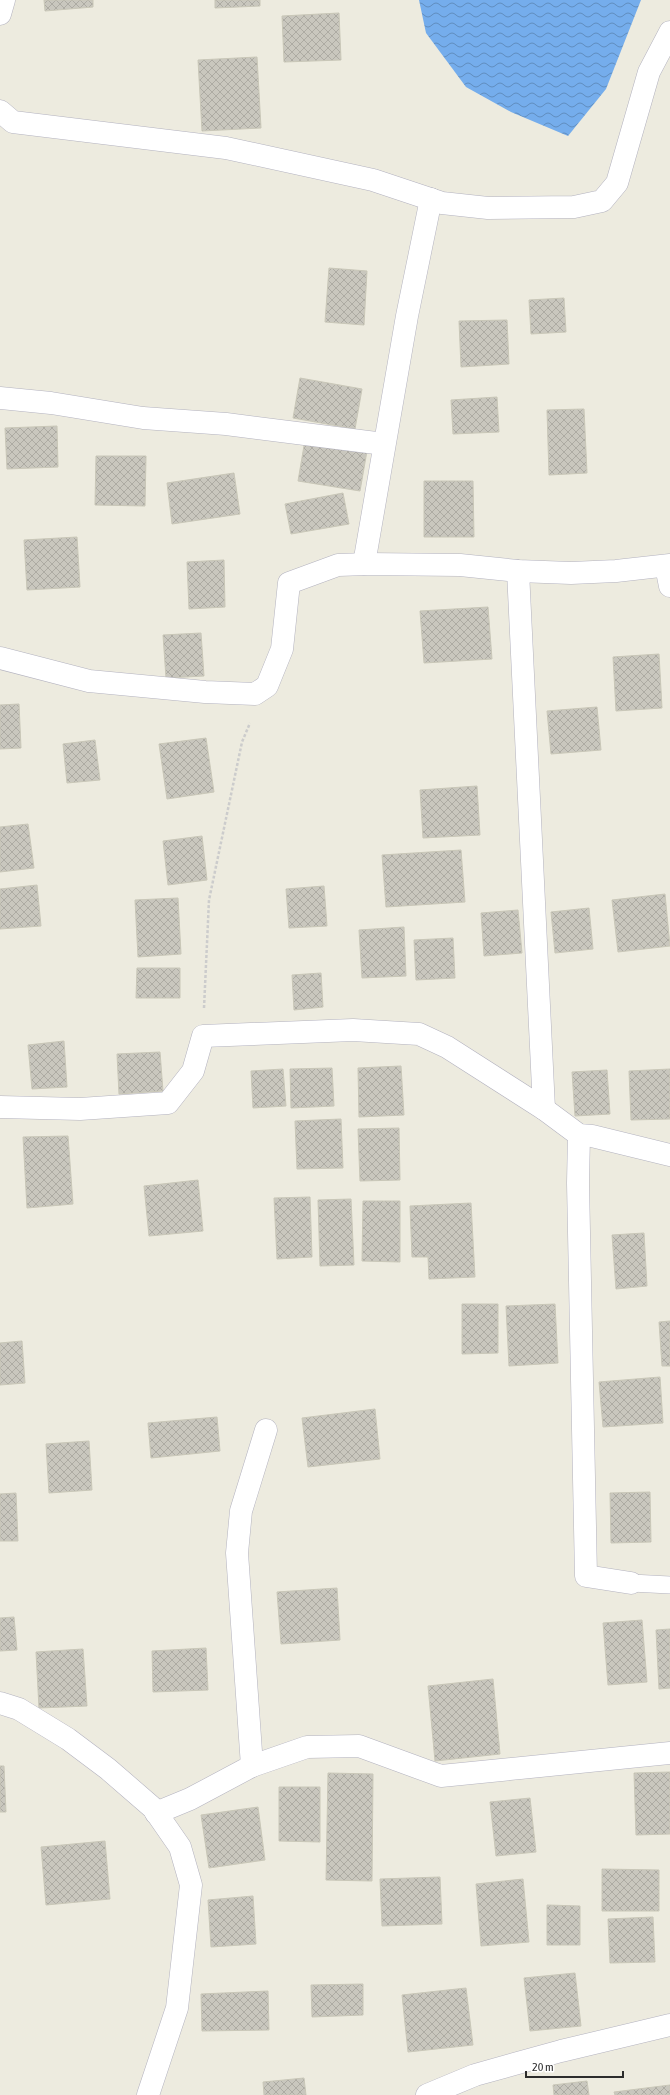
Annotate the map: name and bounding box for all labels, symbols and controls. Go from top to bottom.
scale bar [526,2053,623,2079]
text: 20 m [532,2060,554,2074]

